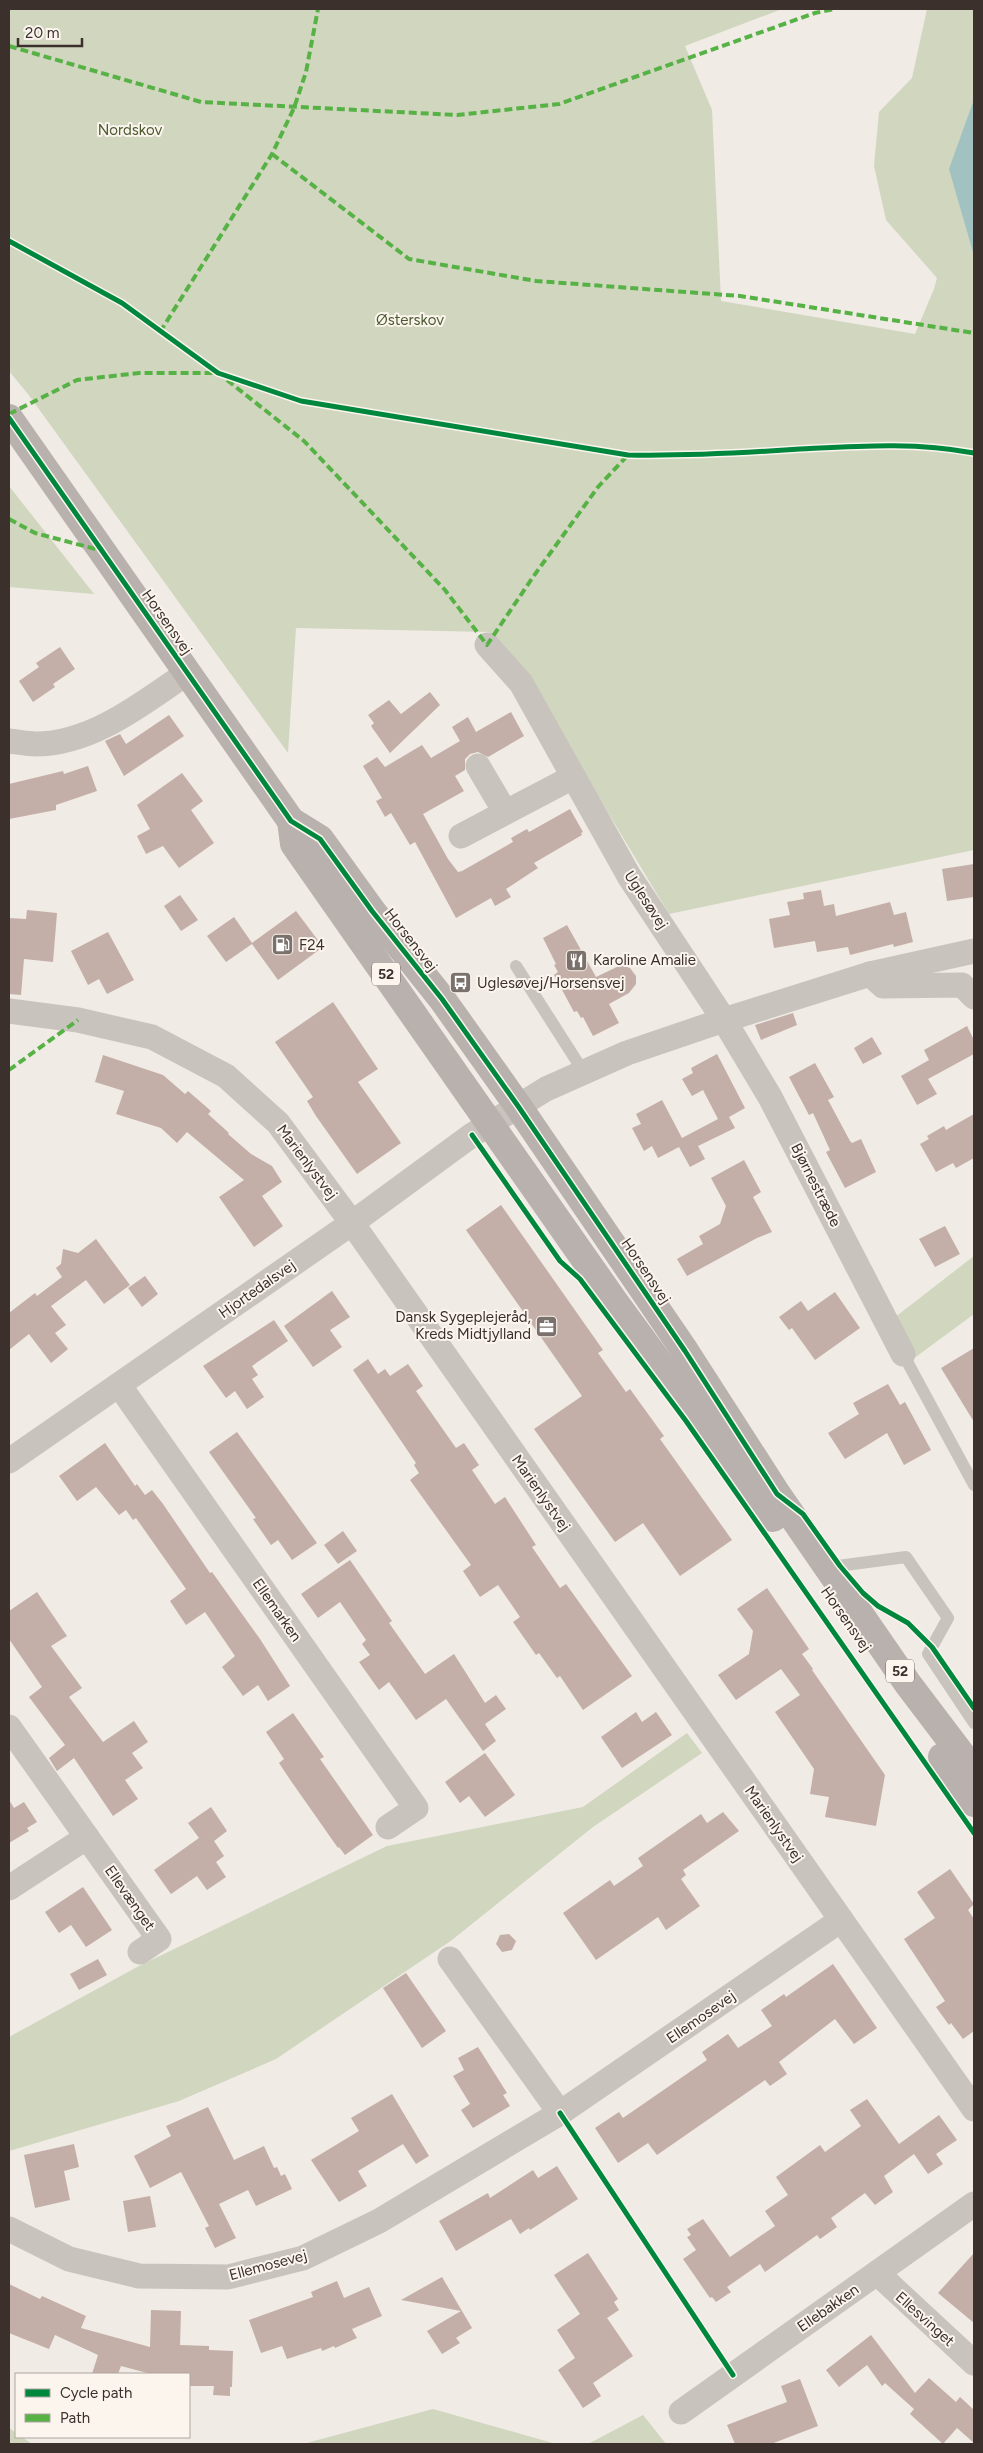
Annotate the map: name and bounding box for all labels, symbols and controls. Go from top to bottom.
scale bar [18,15,81,47]
text: 20 m [25,24,59,42]
park label: Nordskov [98,121,162,139]
park label: Østerskov [376,311,444,329]
street label: Horsensvej [138,586,196,658]
street label: Uglesøvej [620,867,672,933]
street label: Horsensvej [381,905,441,975]
fuel station icon: F24 [271,933,295,957]
place label: F24 [299,936,325,954]
restaurant icon: Karoline Amalie [565,948,589,972]
place label: Karoline Amalie [593,951,696,969]
road number: 52 [372,962,400,986]
bus stop icon: Uglesøvej/Horsensvej [449,971,473,995]
place label: Uglesøvej/Horsensvej [477,974,625,992]
street label: Marienlystvej [273,1121,341,1203]
street label: Bjørnestræde [787,1140,845,1230]
street label: Horsensvej [617,1235,675,1307]
street label: Hjortedalsvej [215,1256,299,1322]
place label: Dansk Sygeplejeråd, Kreds Midtjylland [395,1308,531,1343]
office icon: Dansk Sygeplejeråd, Kreds Midtjylland [535,1314,559,1338]
street label: Marienlystvej [508,1451,574,1535]
street label: Ellemarken [249,1575,305,1645]
street label: Horsensvej [817,1583,875,1655]
road number: 52 [886,1660,914,1682]
street label: Marienlystvej [741,1782,807,1866]
street label: Ellevænget [101,1862,159,1934]
street label: Ellemosevej [663,1987,739,2047]
street label: Ellemosevej [227,2246,309,2284]
street label: Ellebakken [794,2280,862,2336]
street label: Ellesvinget [892,2288,958,2350]
legend [15,2373,190,2438]
text: Cycle path [60,2384,132,2402]
text: Path [60,2409,90,2427]

